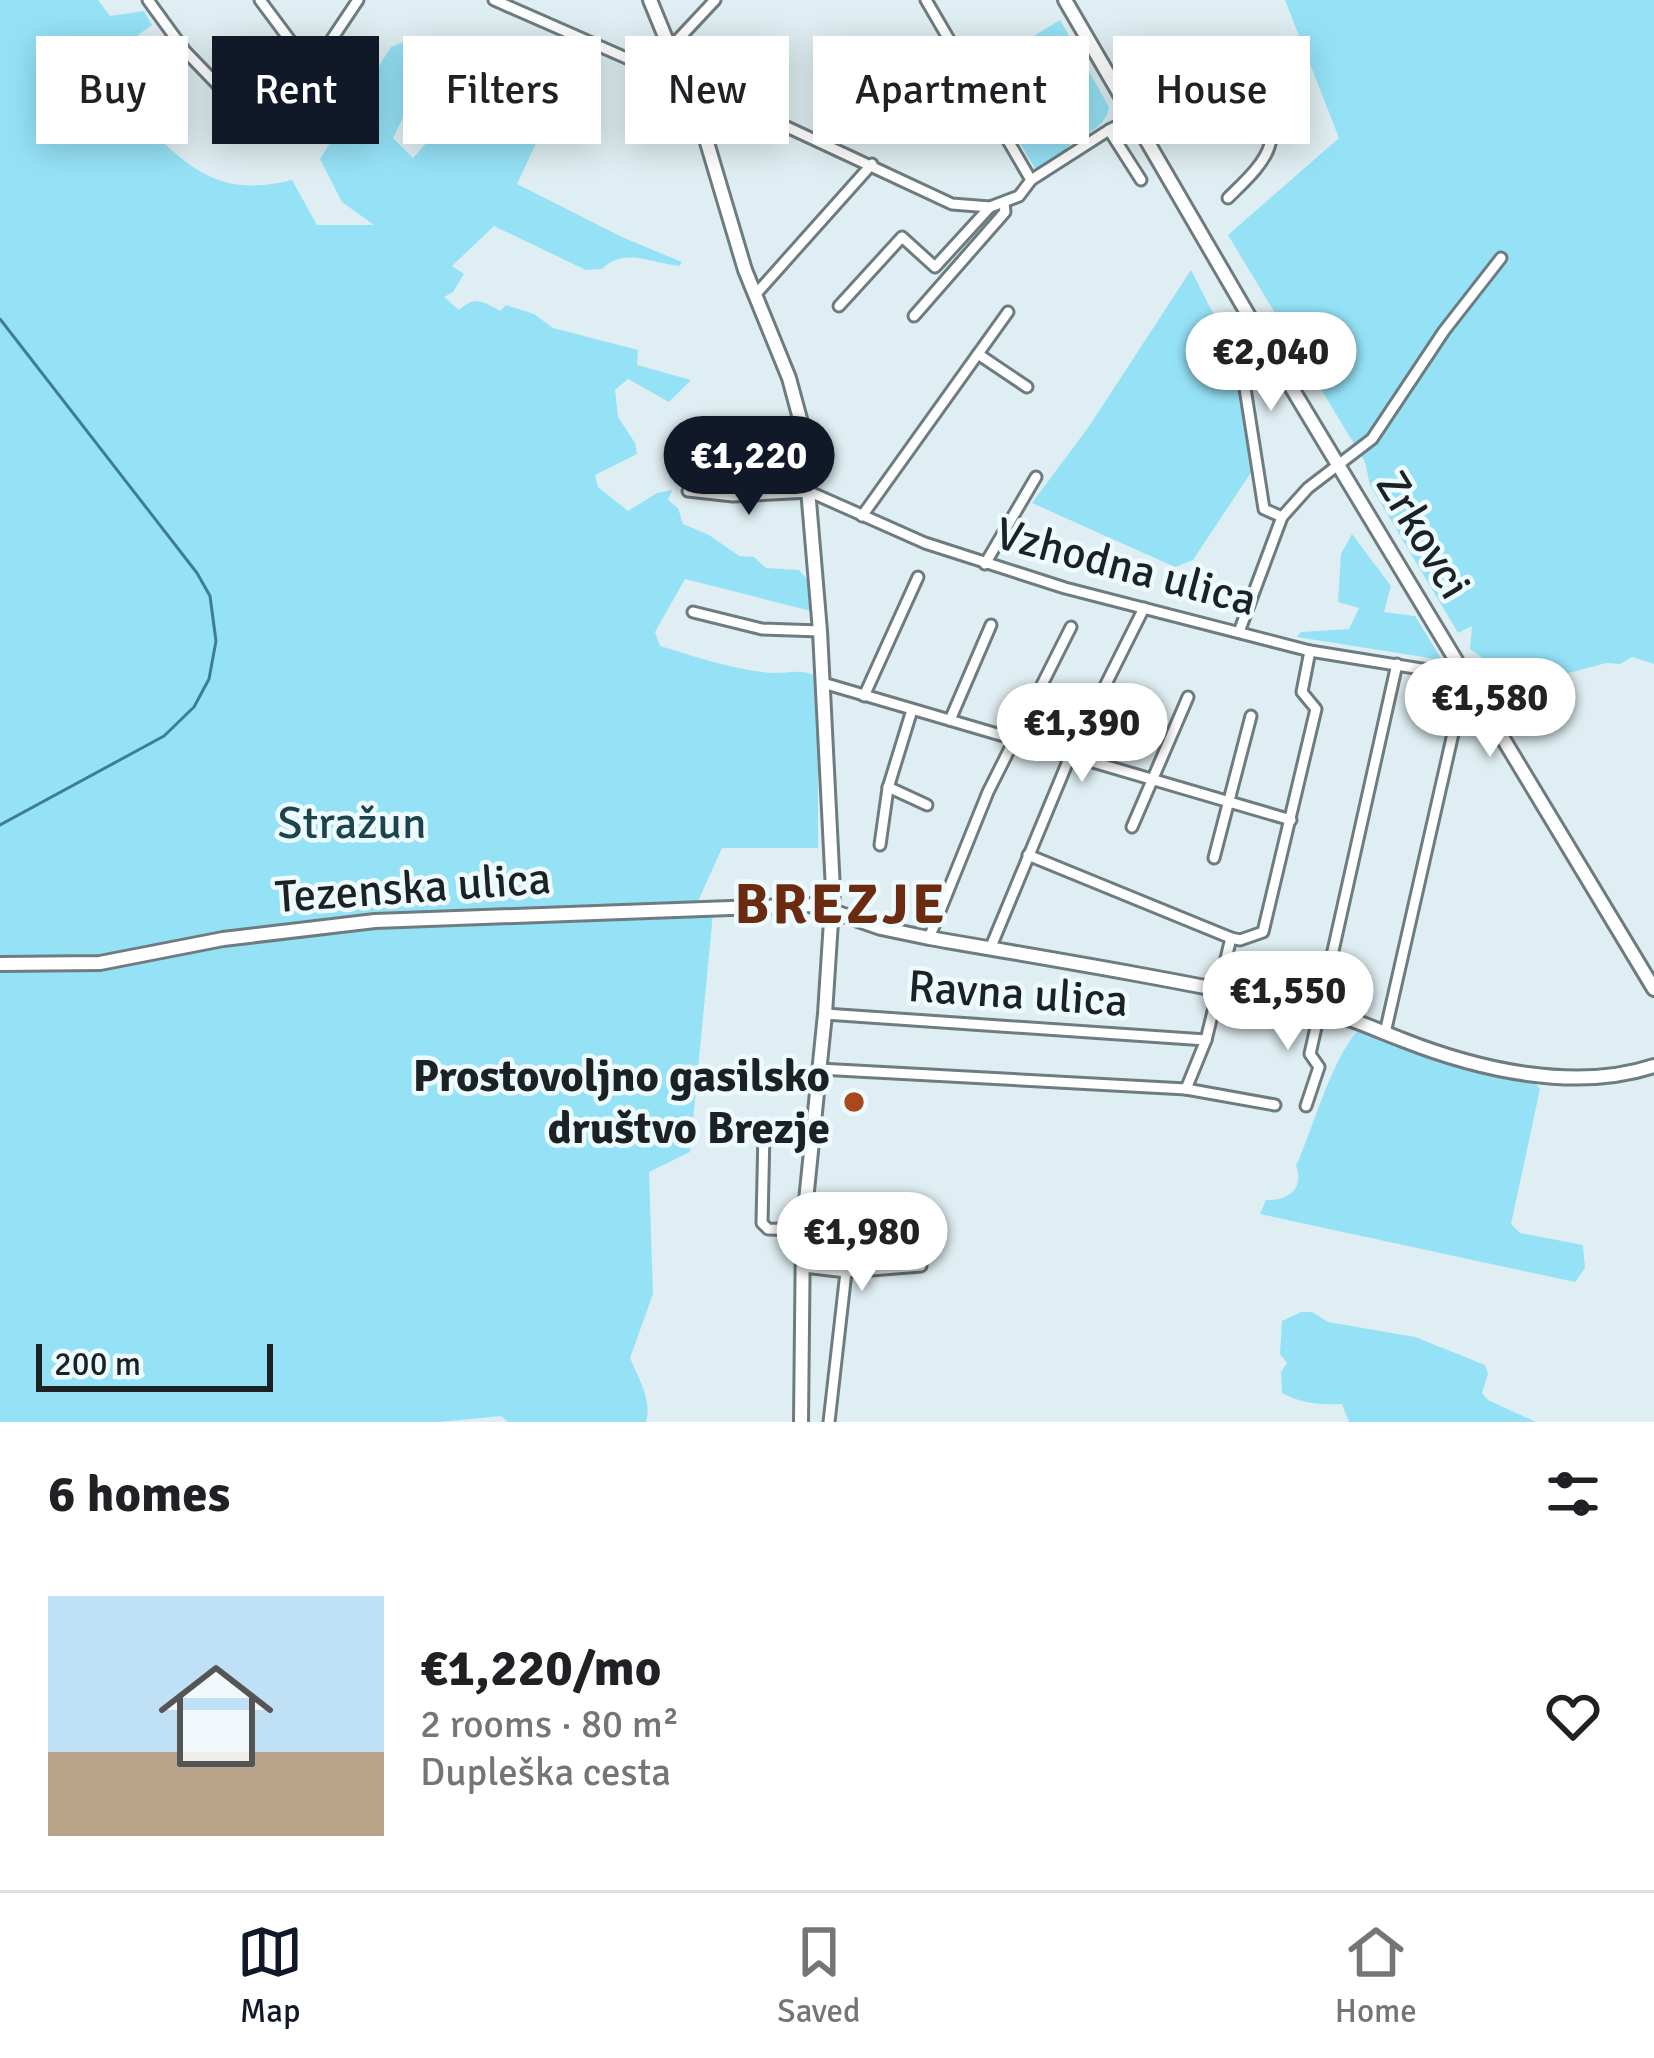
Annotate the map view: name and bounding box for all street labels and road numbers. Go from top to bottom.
street label: Zrkovci [1363,461,1483,609]
street label: Vzhodna ulica [990,506,1262,628]
street label: Tezenska ulica [273,851,553,925]
street label: Ravna ulica [906,959,1130,1029]

